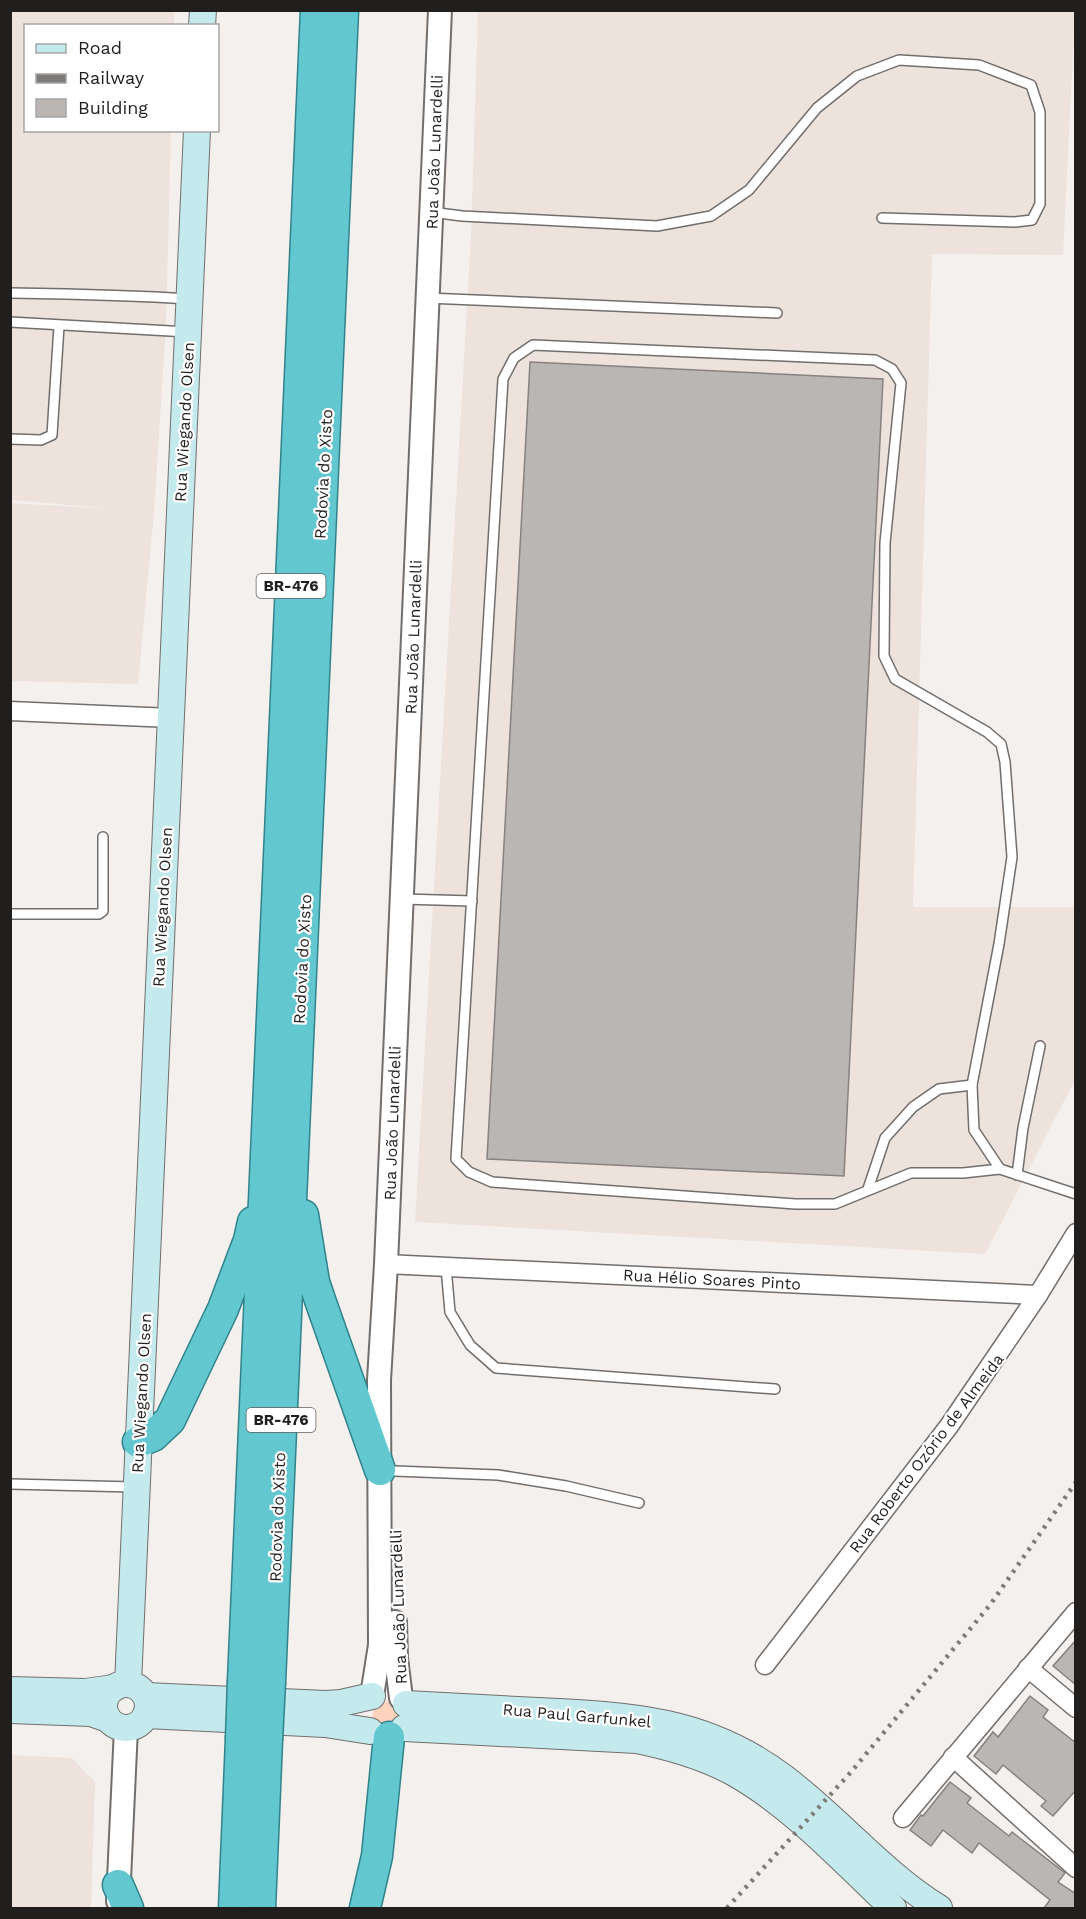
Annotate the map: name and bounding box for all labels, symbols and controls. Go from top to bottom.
legend [24,24,219,132]
text: Road [78,37,122,58]
text: Railway [78,67,145,88]
street label: Rua João Lunardelli [422,74,447,230]
text: Building [78,97,148,118]
street label: Rua Wiegando Olsen [171,342,198,502]
street label: Rodovia do Xisto [311,409,336,539]
street label: Rua João Lunardelli [401,559,426,715]
road number: BR-476 [256,574,326,598]
street label: Rua Wiegando Olsen [149,827,176,987]
street label: Rodovia do Xisto [290,894,315,1024]
street label: Rua João Lunardelli [380,1045,405,1201]
street label: Rua Hélio Soares Pinto [623,1265,801,1294]
street label: Rua Wiegando Olsen [128,1313,155,1473]
street label: Rua Roberto Ozório de Almeida [845,1350,1008,1557]
road number: BR-476 [246,1408,316,1432]
street label: Rodovia do Xisto [266,1452,289,1582]
street label: Rua João Lunardelli [386,1529,411,1685]
street label: Rua Paul Garfunkel [502,1700,652,1731]

